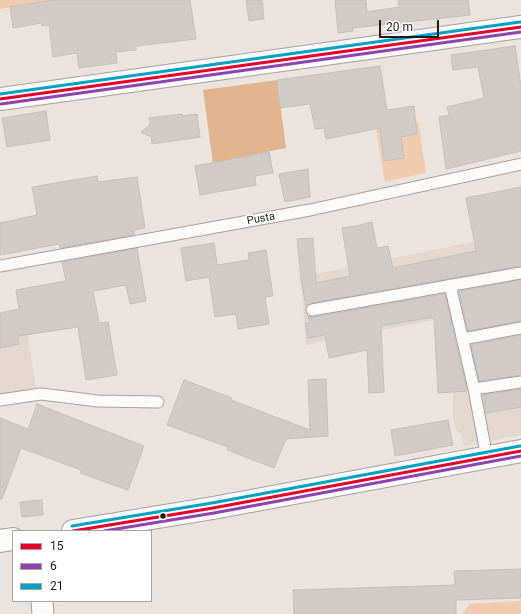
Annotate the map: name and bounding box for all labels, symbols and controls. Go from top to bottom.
scale bar [381,12,441,38]
text: 20 m [386,20,413,34]
street label: Pusta [246,210,276,228]
unlabelled marker [158,511,168,521]
legend [12,530,152,602]
text: 15 [50,539,64,553]
text: 6 [50,559,57,573]
text: 21 [50,579,64,593]

